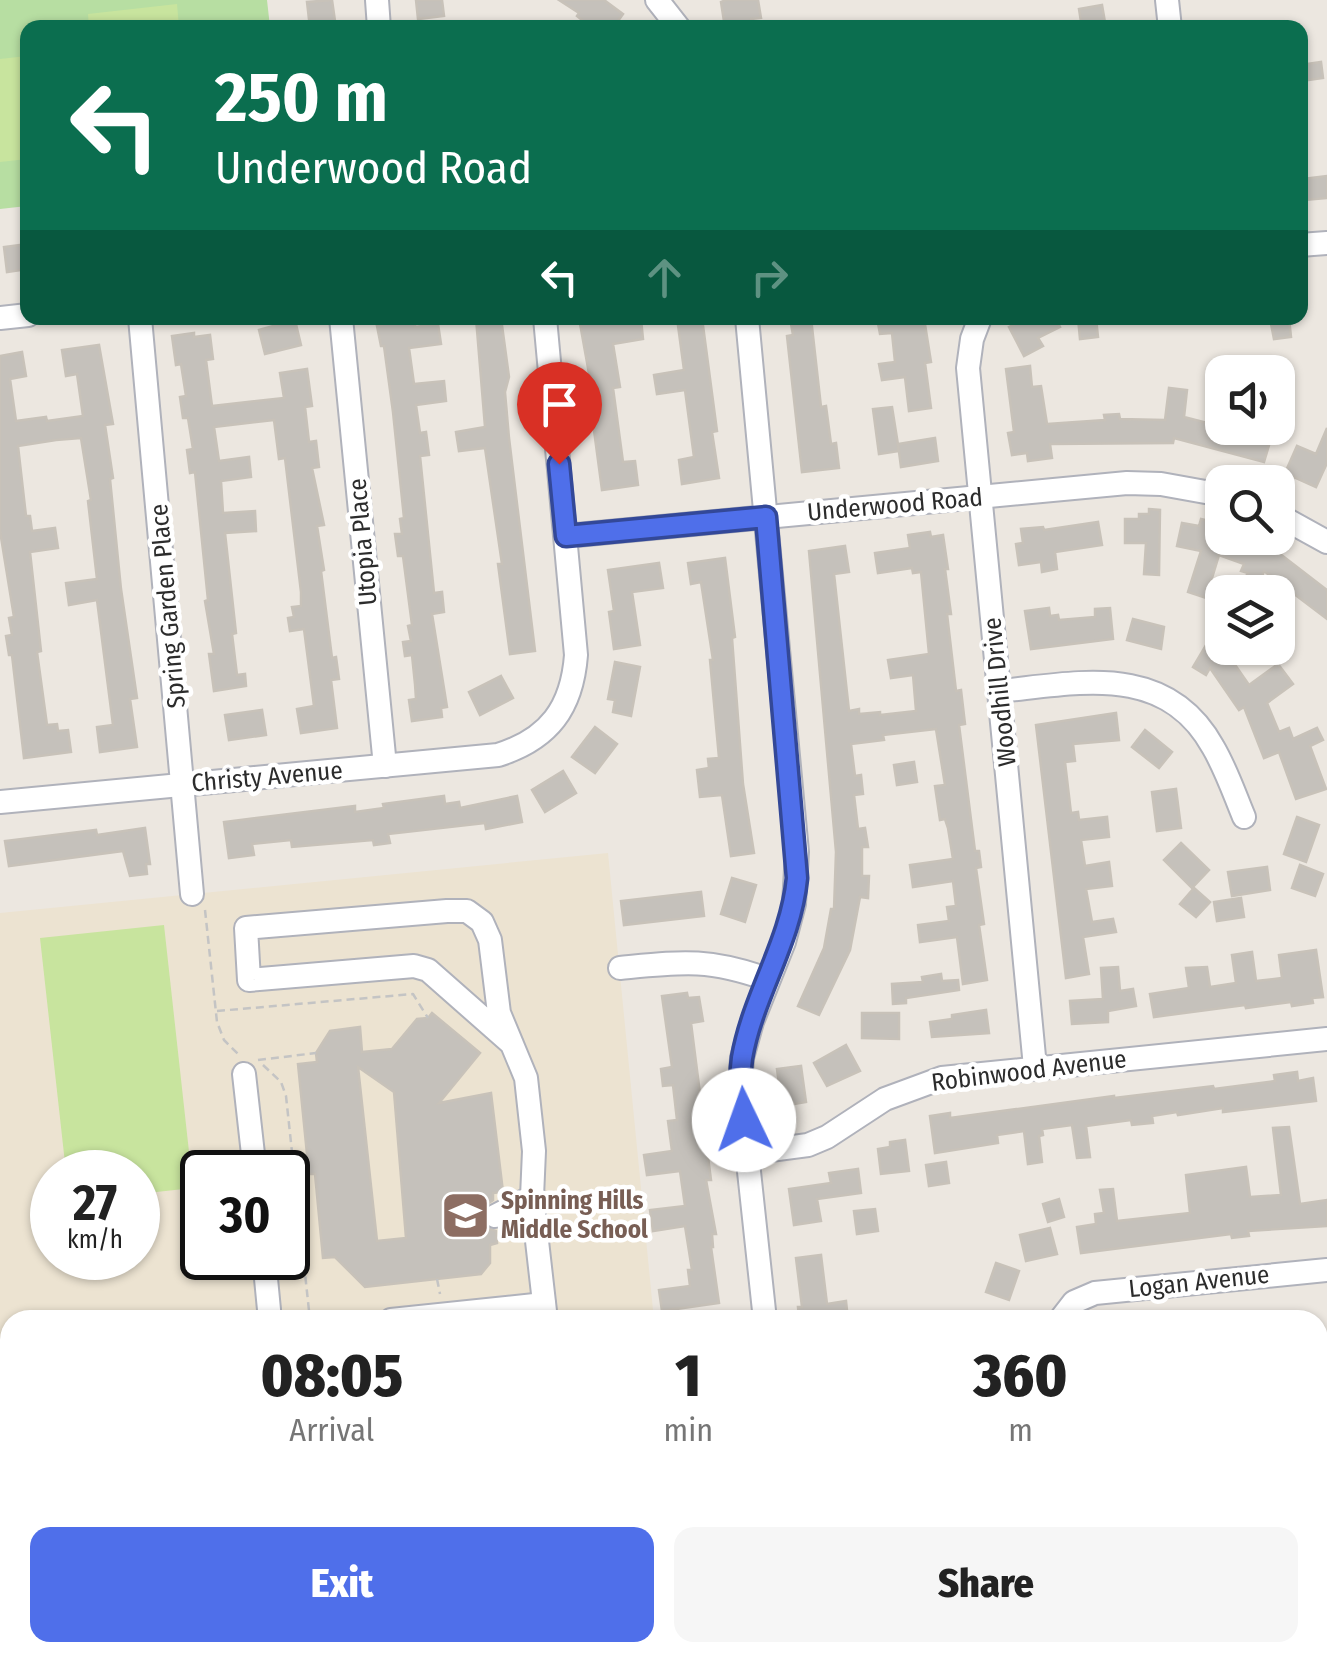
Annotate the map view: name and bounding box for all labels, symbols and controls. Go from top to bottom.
text: 250 m [215,56,388,140]
icon: left [50,60,180,190]
text: Underwood Road [215,141,532,195]
icon: left [532,250,587,305]
icon: ahead [637,250,692,305]
icon: right [742,250,797,305]
map controls [1205,355,1295,665]
button: sound [1205,355,1295,445]
pin [517,362,602,465]
icon: arrive [532,377,587,432]
button: search [1205,465,1295,555]
street label: Utopia Place [343,477,383,607]
street label: Underwood Road [806,482,984,528]
street label: Spring Garden Place [144,503,192,709]
button: layers [1205,575,1295,665]
street label: Woodhill Drive [977,616,1023,768]
street label: Christy Avenue [190,755,344,799]
street label: Robinwood Avenue [930,1044,1128,1098]
position arrow [692,1068,796,1172]
speed limit sign: 30 [180,1150,310,1280]
text: 27 [73,1173,117,1233]
place label: Spinning Hills Middle School [501,1186,648,1245]
school or university icon: Spinning Hills Middle School [440,1189,492,1241]
text: km/h [67,1225,123,1255]
street label: Logan Avenue [1127,1260,1271,1304]
text: 08:05 [260,1340,403,1412]
text: 1 [675,1340,701,1412]
text: 360 [974,1340,1068,1412]
text: Arrival [289,1411,374,1449]
text: min [664,1411,713,1449]
text: m [1008,1411,1033,1449]
button: Exit [30,1527,654,1642]
button: Share [674,1527,1298,1642]

